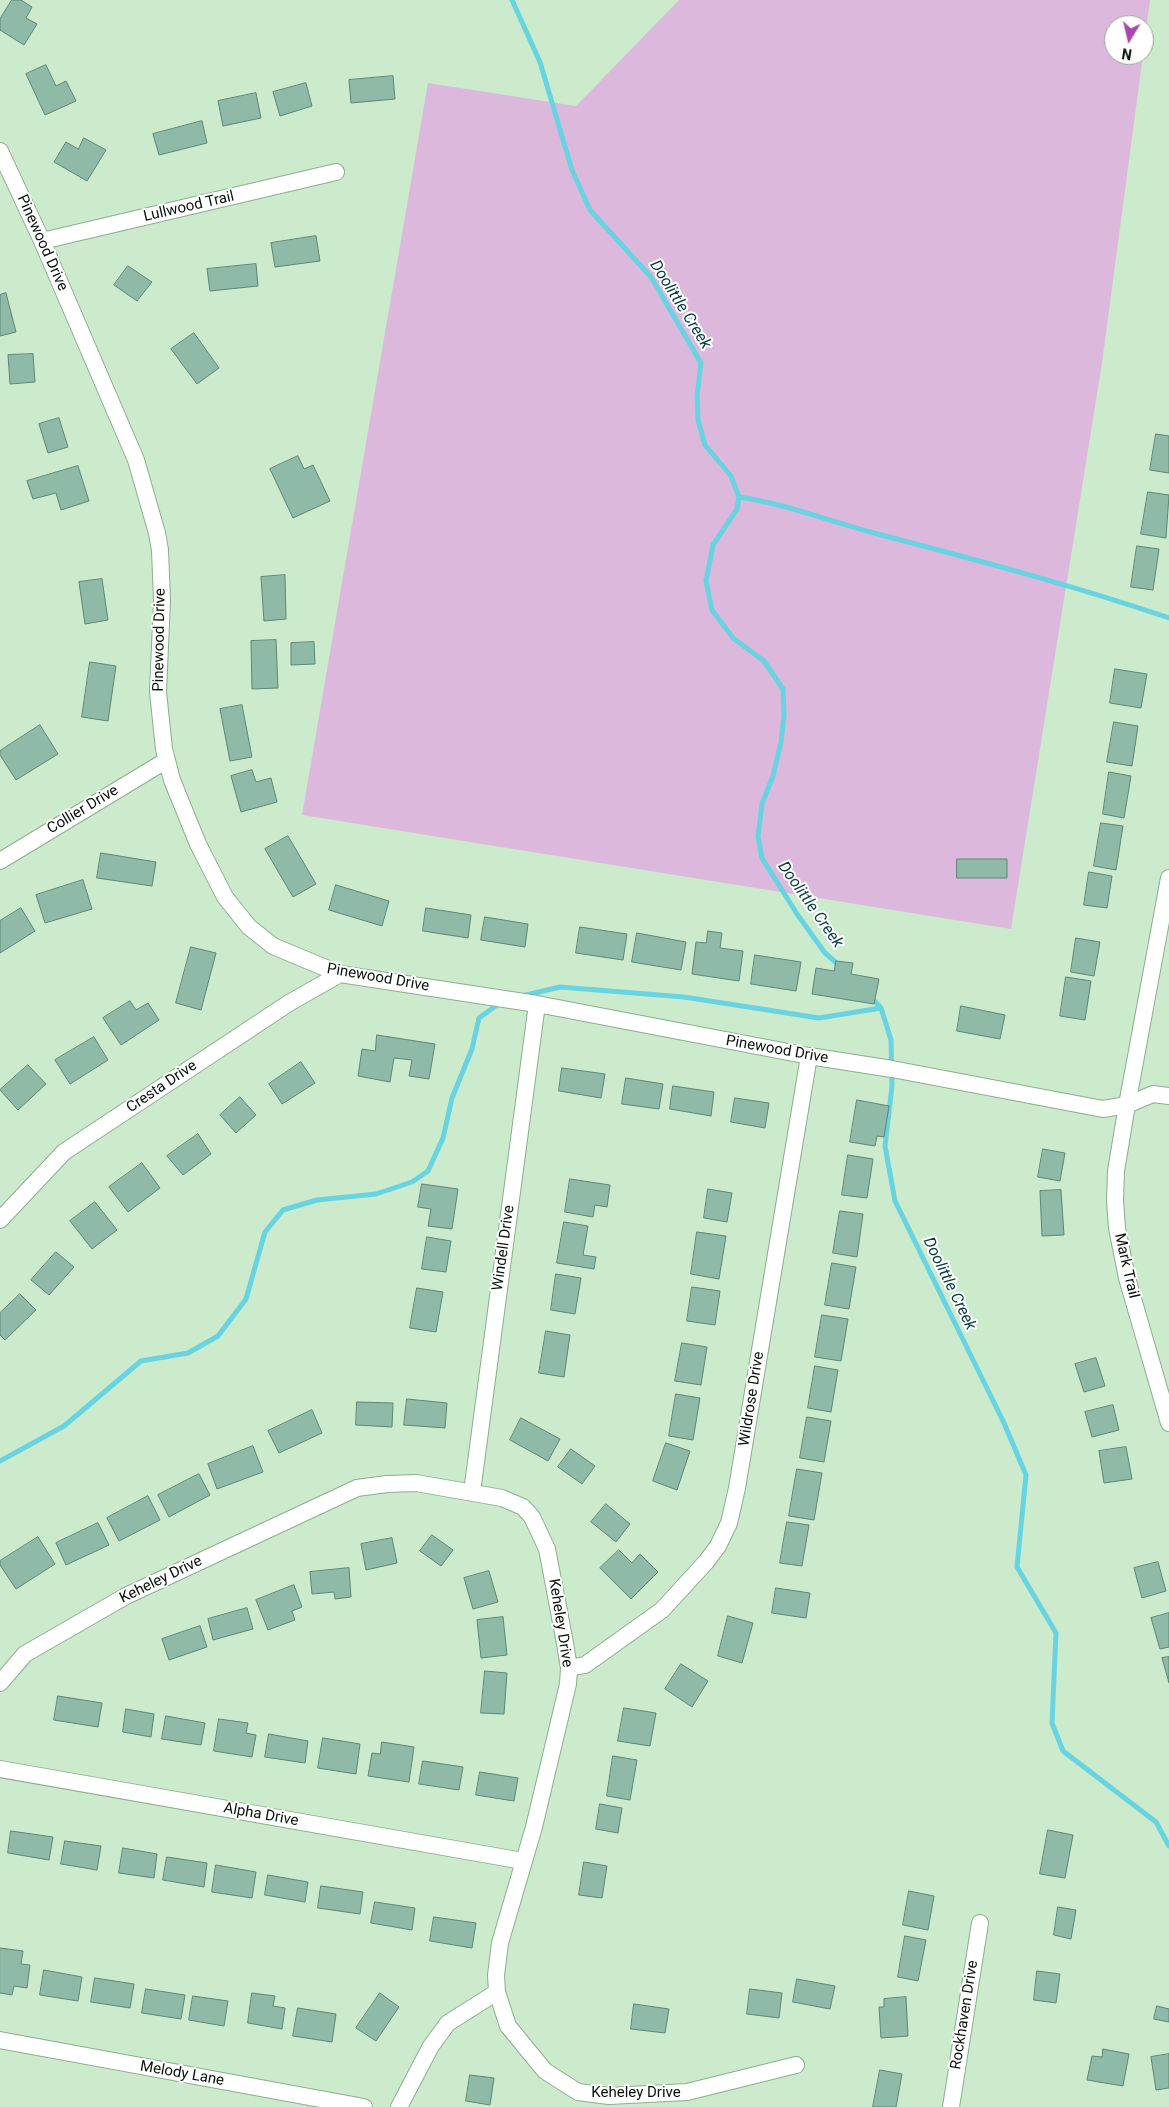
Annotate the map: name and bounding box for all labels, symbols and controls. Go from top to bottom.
north arrow [1104,15,1154,65]
text: N [1121,45,1133,63]
street label: Lullwood Trail [142,188,236,226]
street label: Pinewood Drive [13,192,71,294]
water label: Doolittle Creek [645,257,715,353]
street label: Pinewood Drive [150,588,170,692]
street label: Collier Drive [44,782,122,838]
water label: Doolittle Creek [773,858,847,952]
street label: Pinewood Drive [325,960,431,996]
street label: Pinewood Drive [724,1032,830,1068]
street label: Cresta Drive [123,1057,201,1117]
street label: Windell Drive [489,1204,519,1292]
street label: Mark Trail [1110,1232,1142,1300]
water label: Doolittle Creek [918,1234,980,1334]
street label: Wildrose Drive [736,1350,768,1448]
street label: Keheley Drive [117,1552,205,1608]
street label: Keheley Drive [544,1577,576,1669]
street label: Alpha Drive [222,1800,300,1830]
street label: Rockhaven Drive [947,1959,983,2071]
street label: Melody Lane [139,2058,225,2090]
street label: Keheley Drive [591,2084,681,2102]

